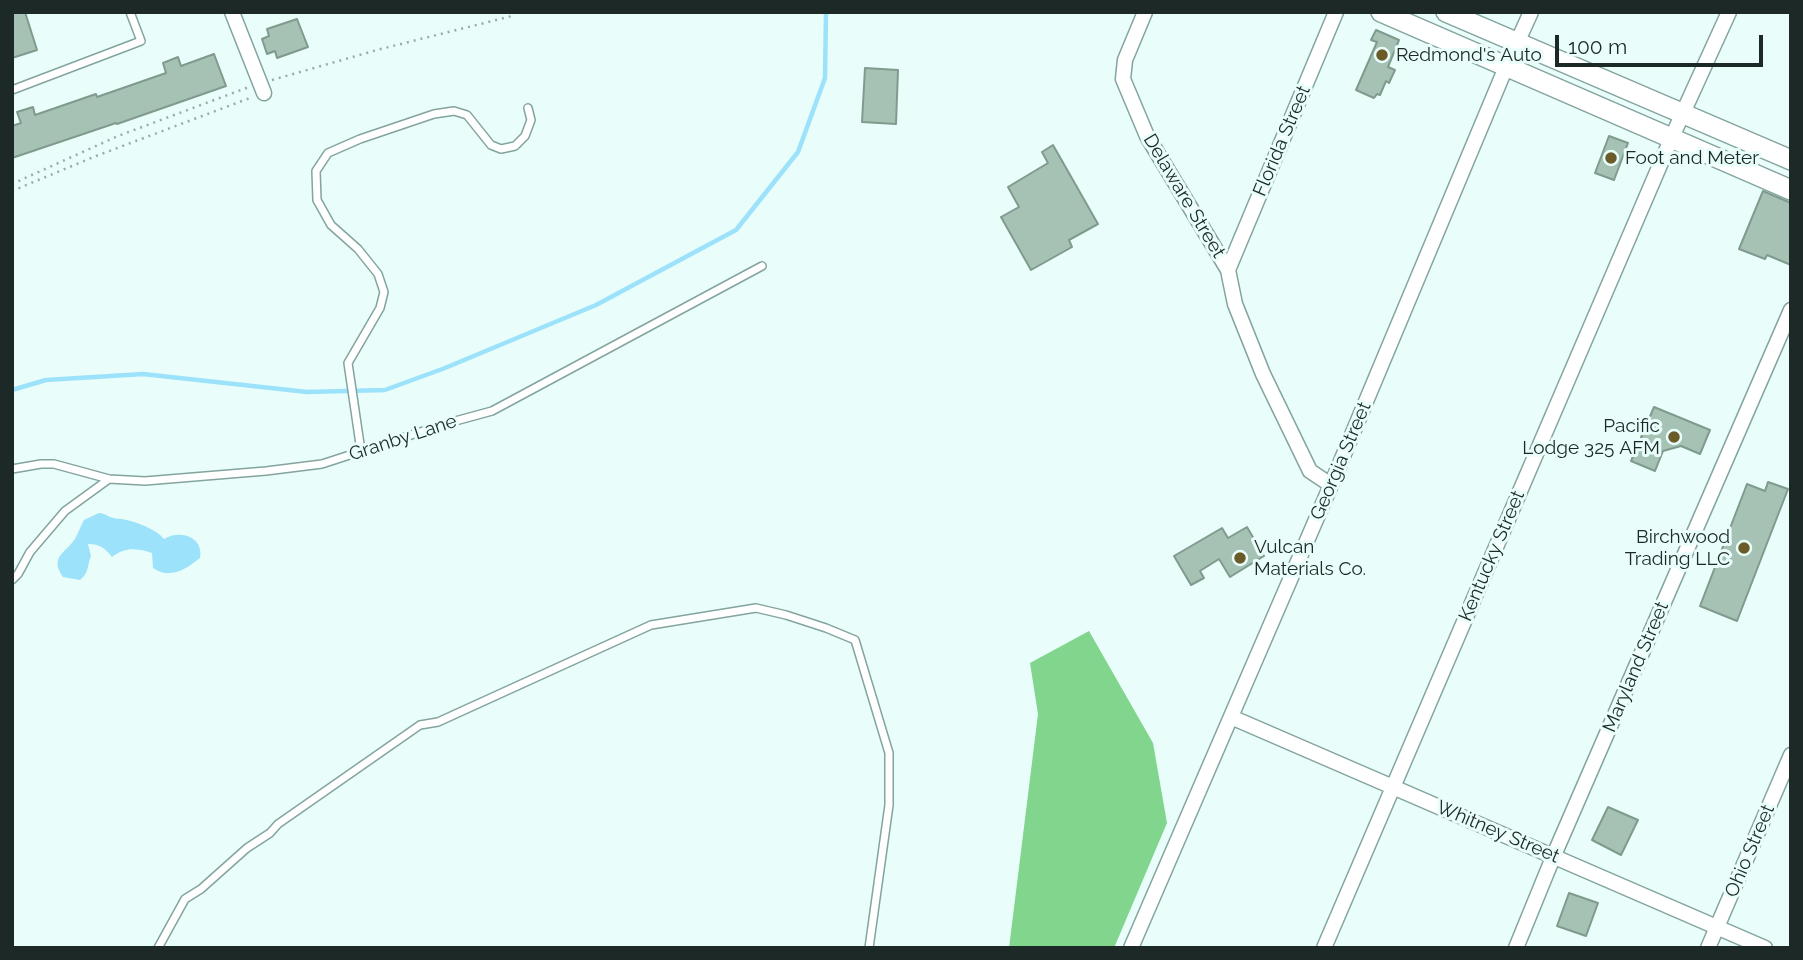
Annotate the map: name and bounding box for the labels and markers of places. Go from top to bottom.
place label: Redmond's Auto [1396,44,1542,66]
marker: Redmond's Auto [1374,47,1390,63]
place label: Foot and Meter [1625,147,1759,169]
marker: Foot and Meter [1603,150,1619,166]
place label: Pacific Lodge 325 AFM [1522,415,1660,459]
marker: Pacific Lodge 325 AFM [1666,429,1682,445]
place label: Birchwood Trading LLC [1625,526,1730,570]
place label: Vulcan Materials Co. [1254,536,1366,580]
marker: Birchwood Trading LLC [1736,540,1752,556]
marker: Vulcan Materials Co. [1232,550,1248,566]

